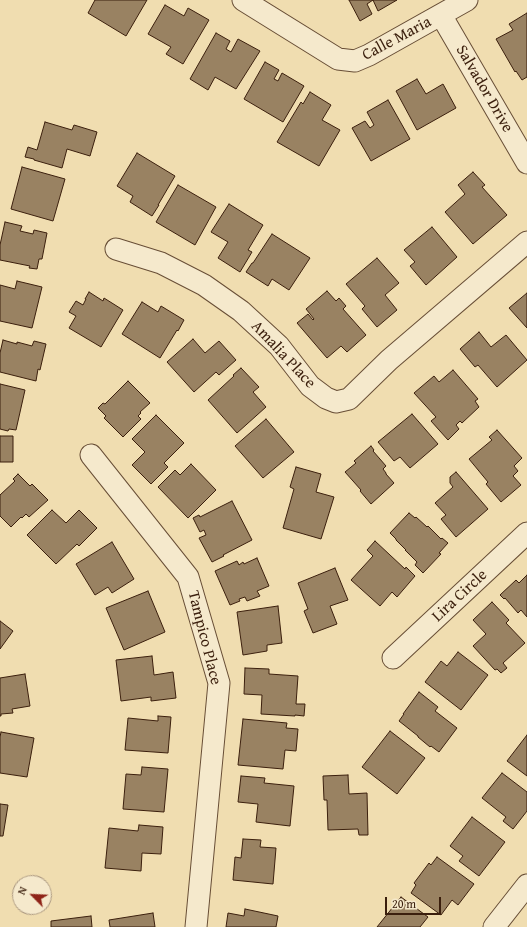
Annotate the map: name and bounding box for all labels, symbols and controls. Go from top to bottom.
street label: Calle Maria [359,13,435,65]
street label: Salvador Drive [451,42,517,136]
street label: Amalia Place [247,317,319,393]
street label: Lira Circle [429,566,491,626]
street label: Tampico Place [183,589,225,687]
north arrow [12,875,52,915]
text: N [13,884,31,897]
scale bar [387,889,443,915]
text: 20 m [392,895,416,912]

